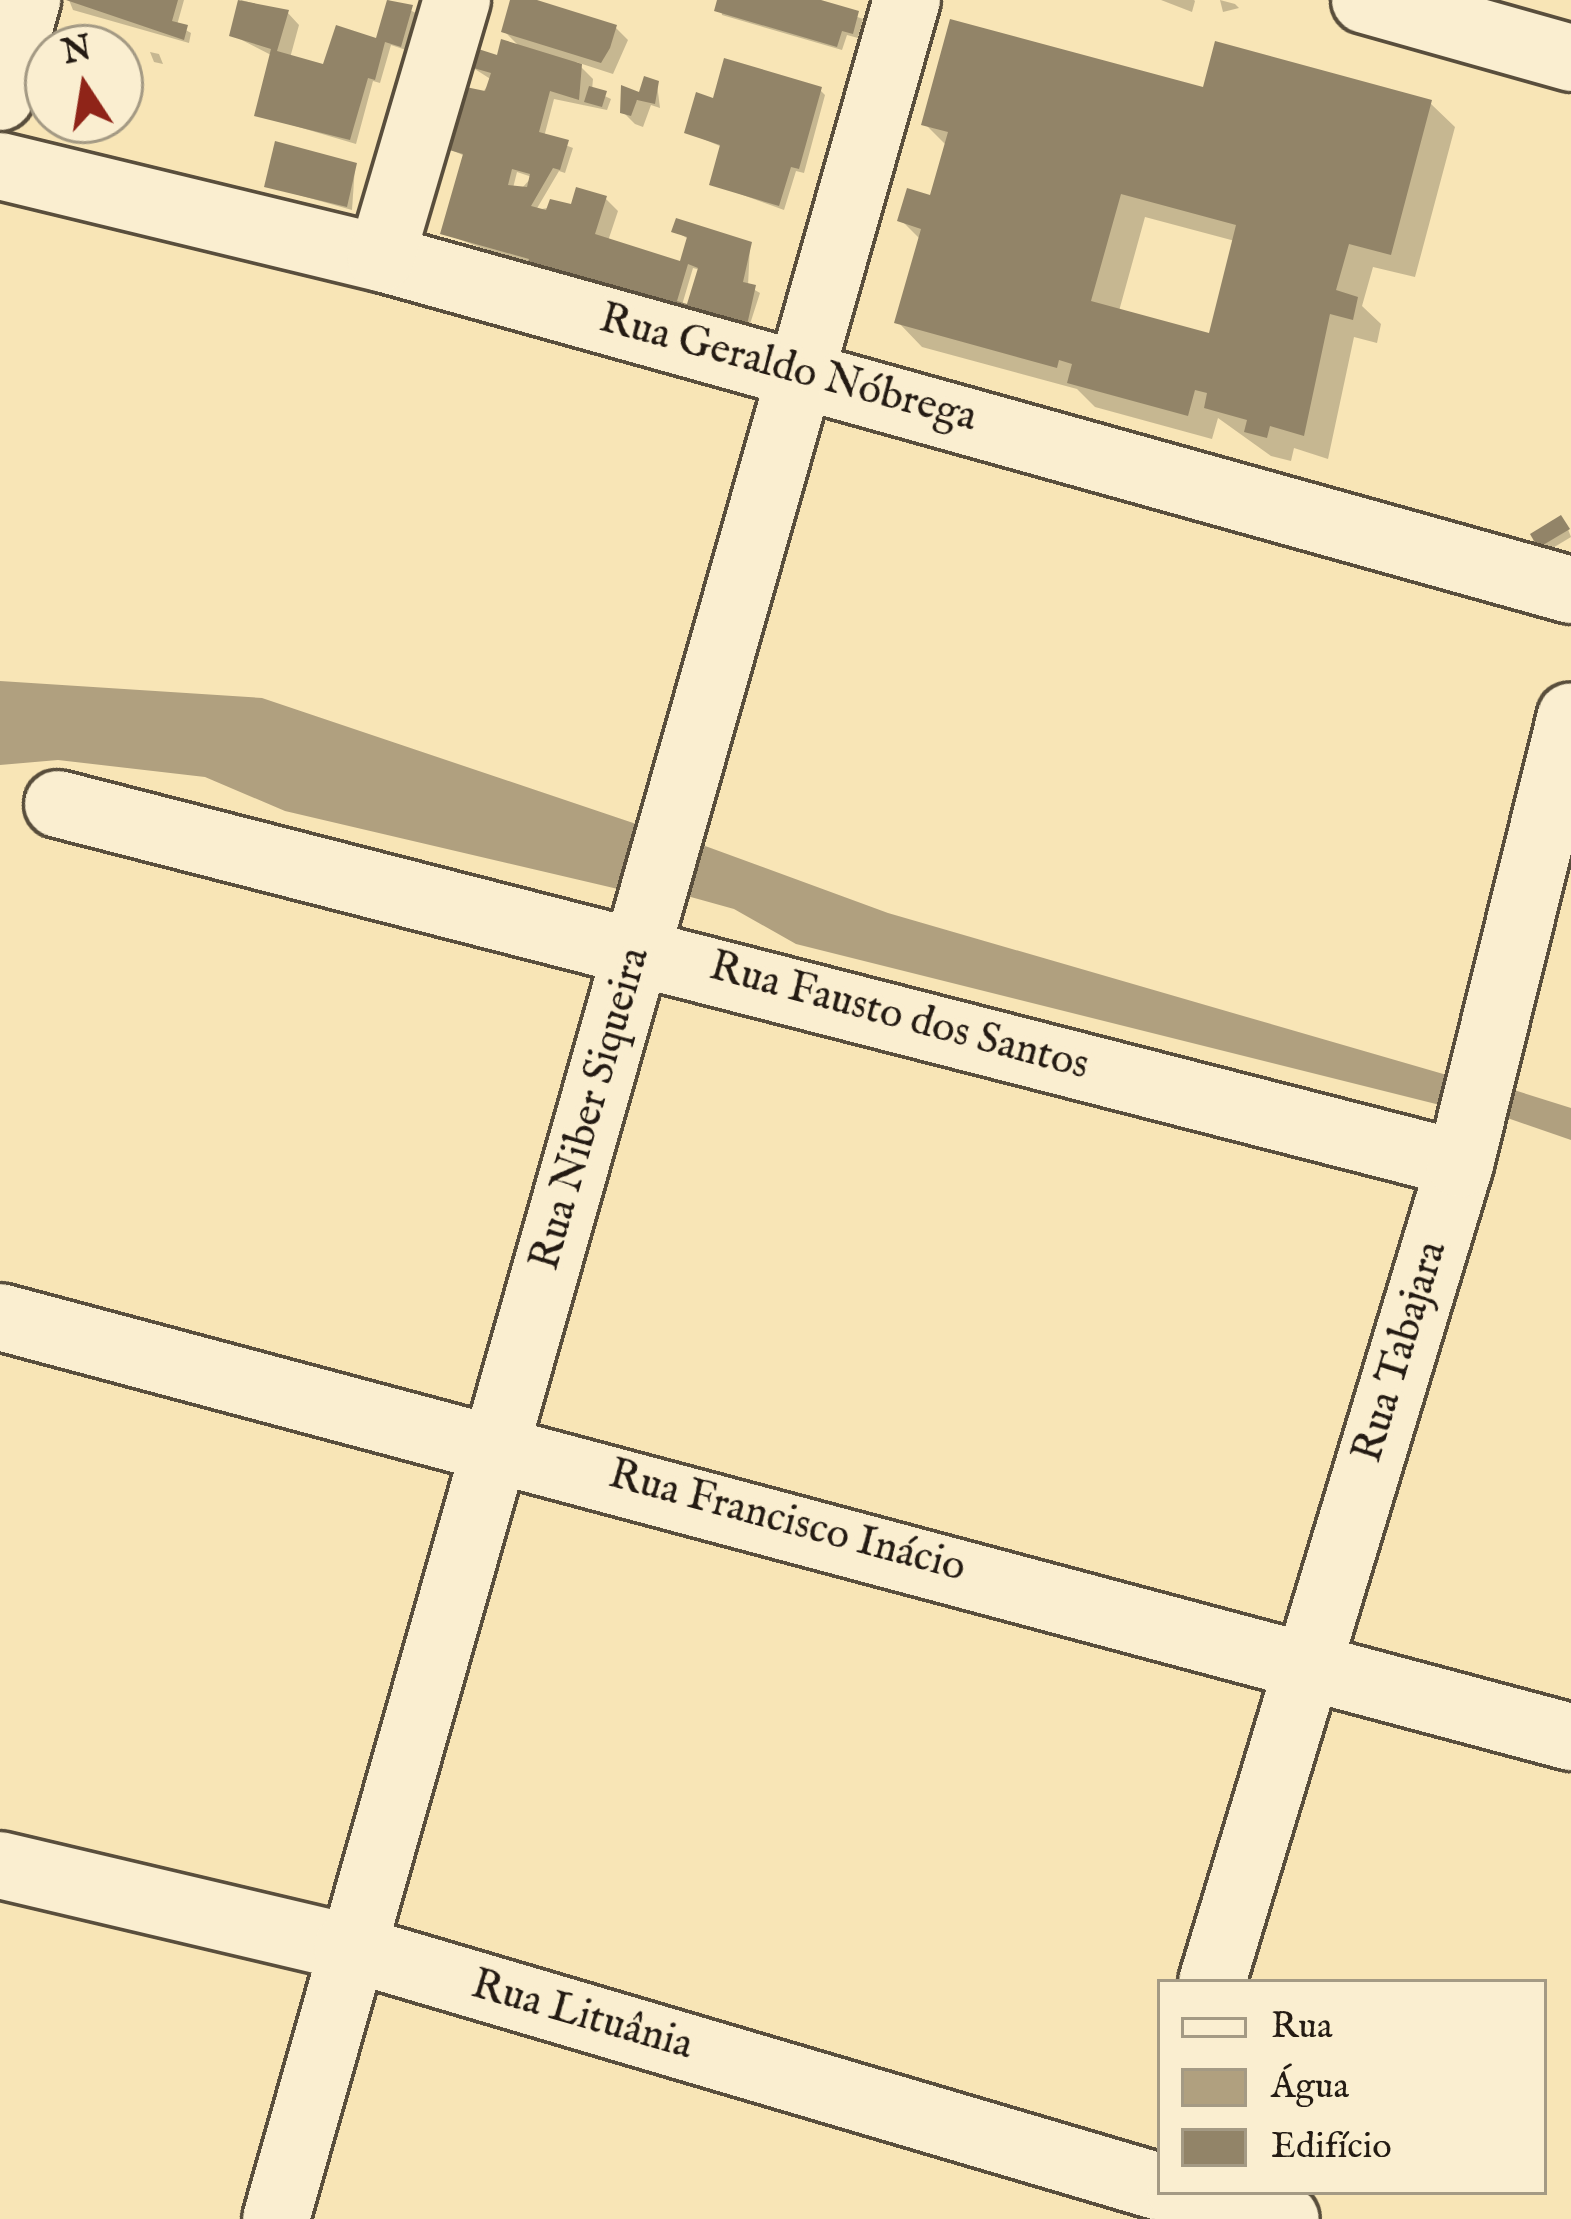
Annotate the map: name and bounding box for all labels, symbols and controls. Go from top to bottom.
north arrow [24,24,144,144]
text: N [59,28,95,75]
street label: Rua Geraldo Nóbrega [594,294,982,444]
street label: Rua Niber Siqueira [521,942,661,1276]
street label: Rua Fausto dos Santos [704,942,1094,1092]
street label: Rua Tabajara [1343,1235,1459,1469]
street label: Rua Francisco Inácio [603,1450,971,1594]
street label: Rua Lituânia [466,1960,698,2072]
legend [1157,1979,1547,2195]
text: Rua [1271,2004,1332,2050]
text: Água [1271,2064,1349,2110]
text: Edifício [1271,2124,1392,2170]

